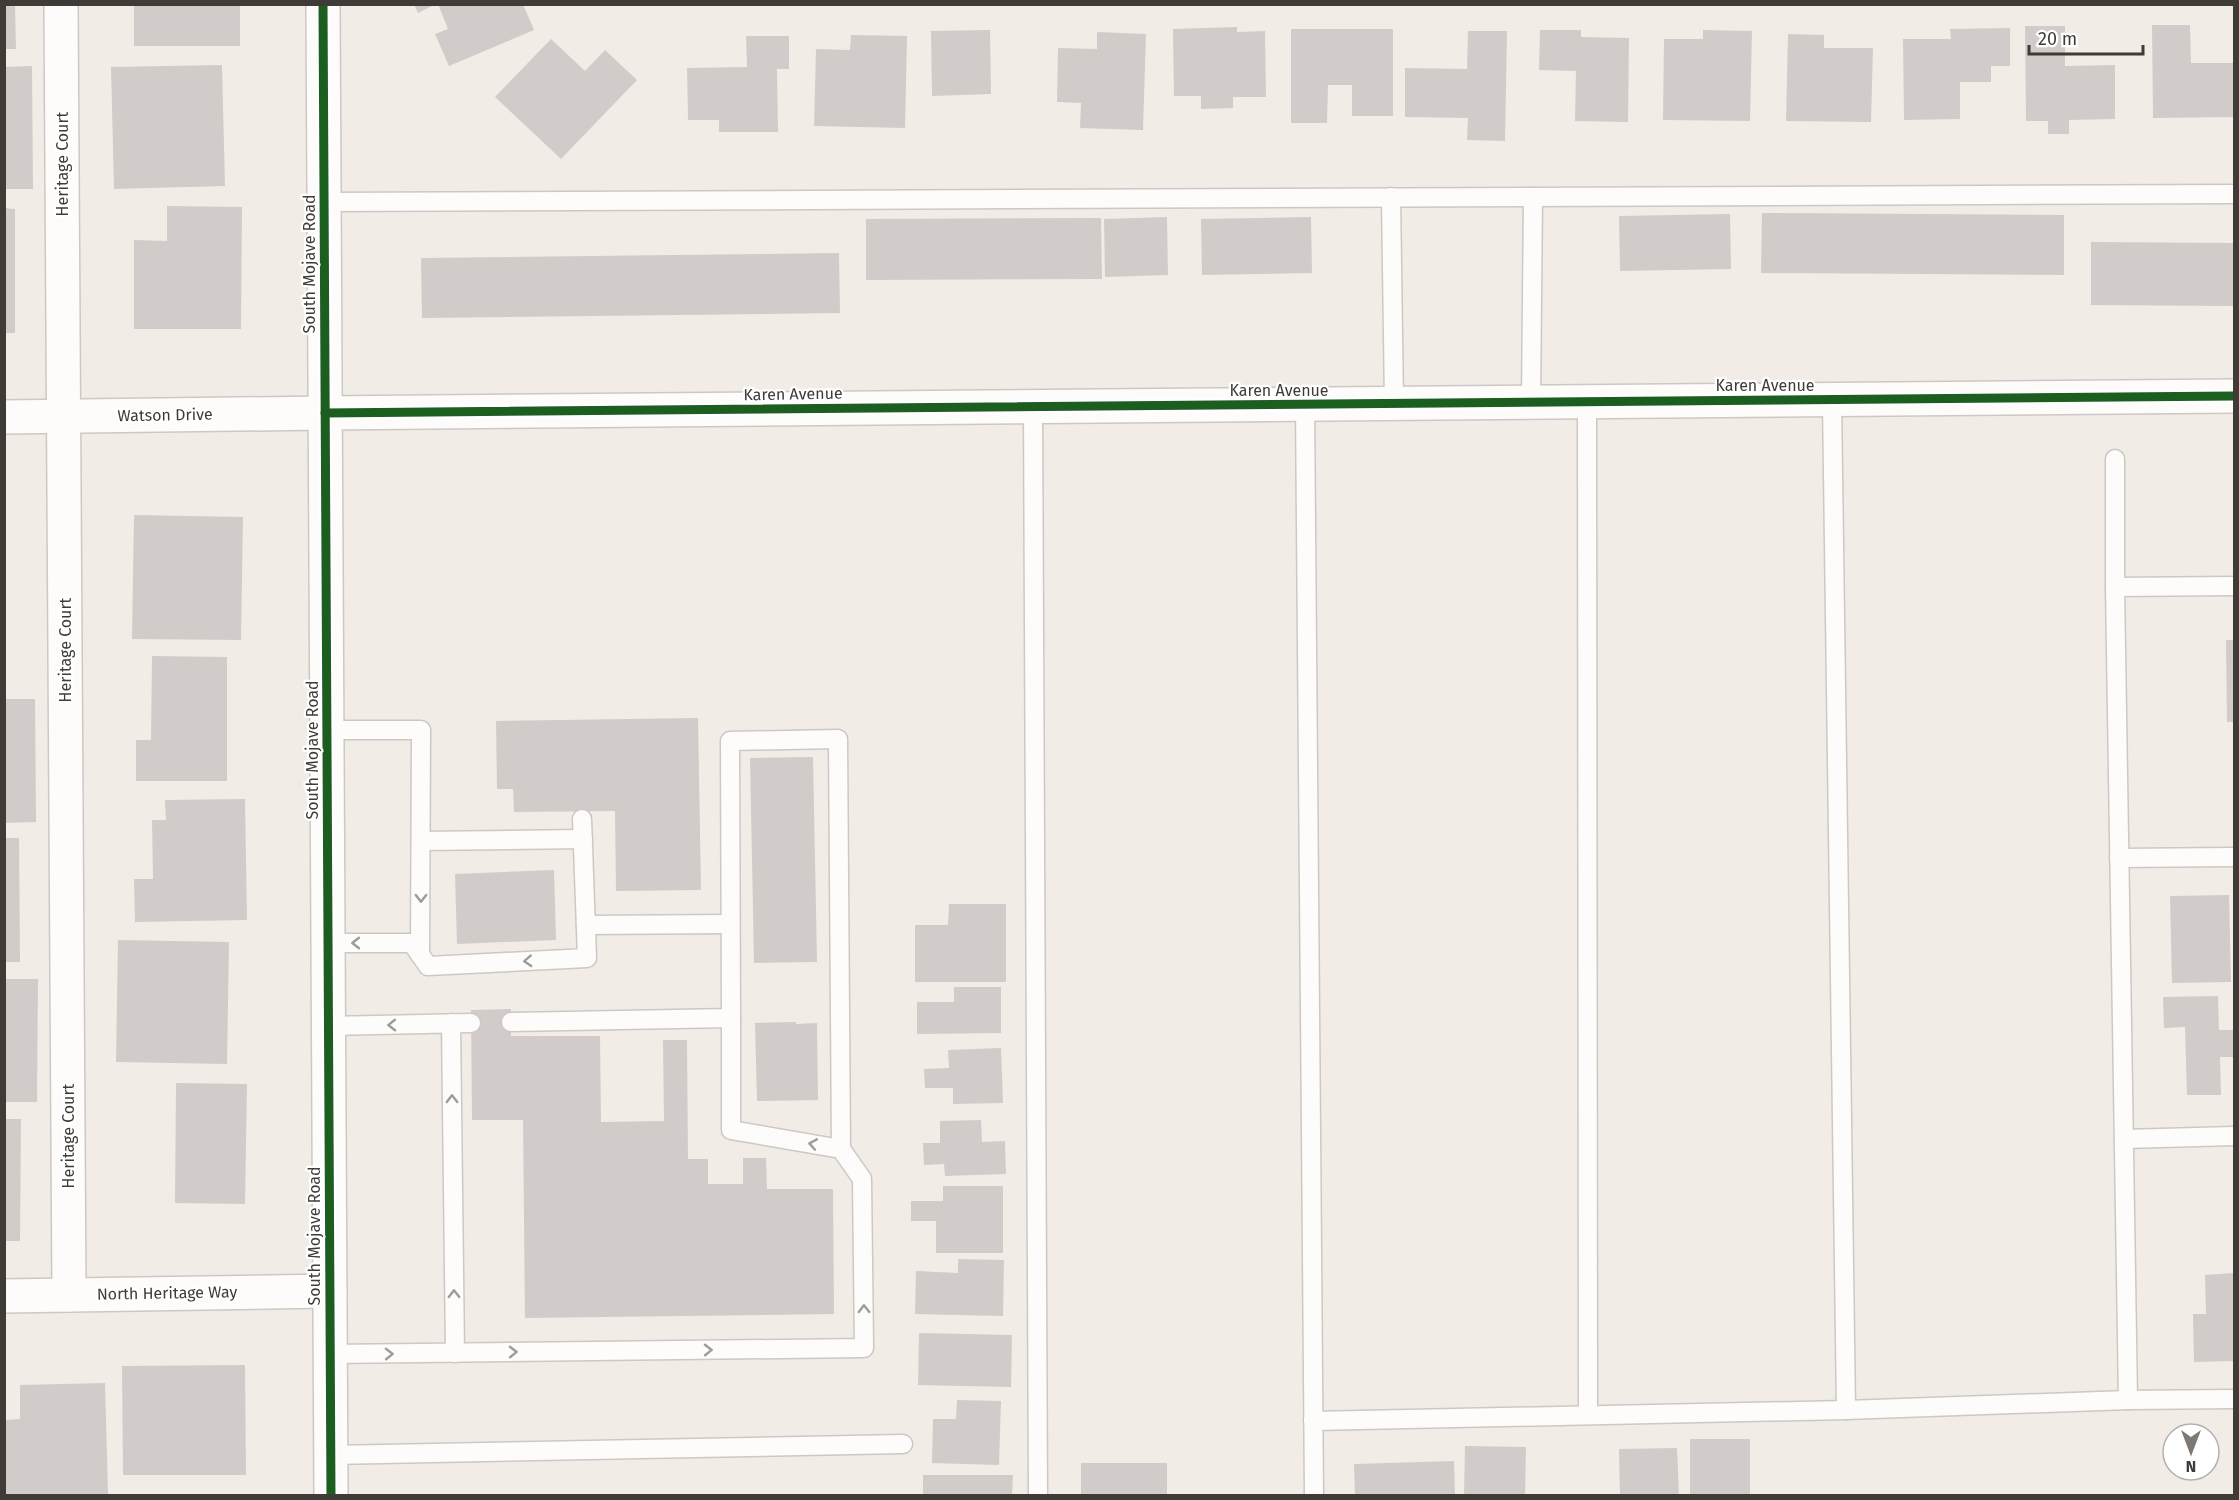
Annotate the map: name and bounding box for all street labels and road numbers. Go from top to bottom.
street label: Heritage Court [53,111,72,216]
street label: South Mojave Road [300,194,319,334]
street label: Karen Avenue [1715,376,1815,395]
street label: Karen Avenue [1229,381,1329,400]
street label: Karen Avenue [743,384,843,404]
street label: Watson Drive [117,405,213,425]
street label: Heritage Court [56,597,75,702]
street label: South Mojave Road [303,680,322,820]
street label: Heritage Court [59,1083,78,1188]
street label: South Mojave Road [305,1166,324,1306]
street label: North Heritage Way [97,1282,237,1304]

